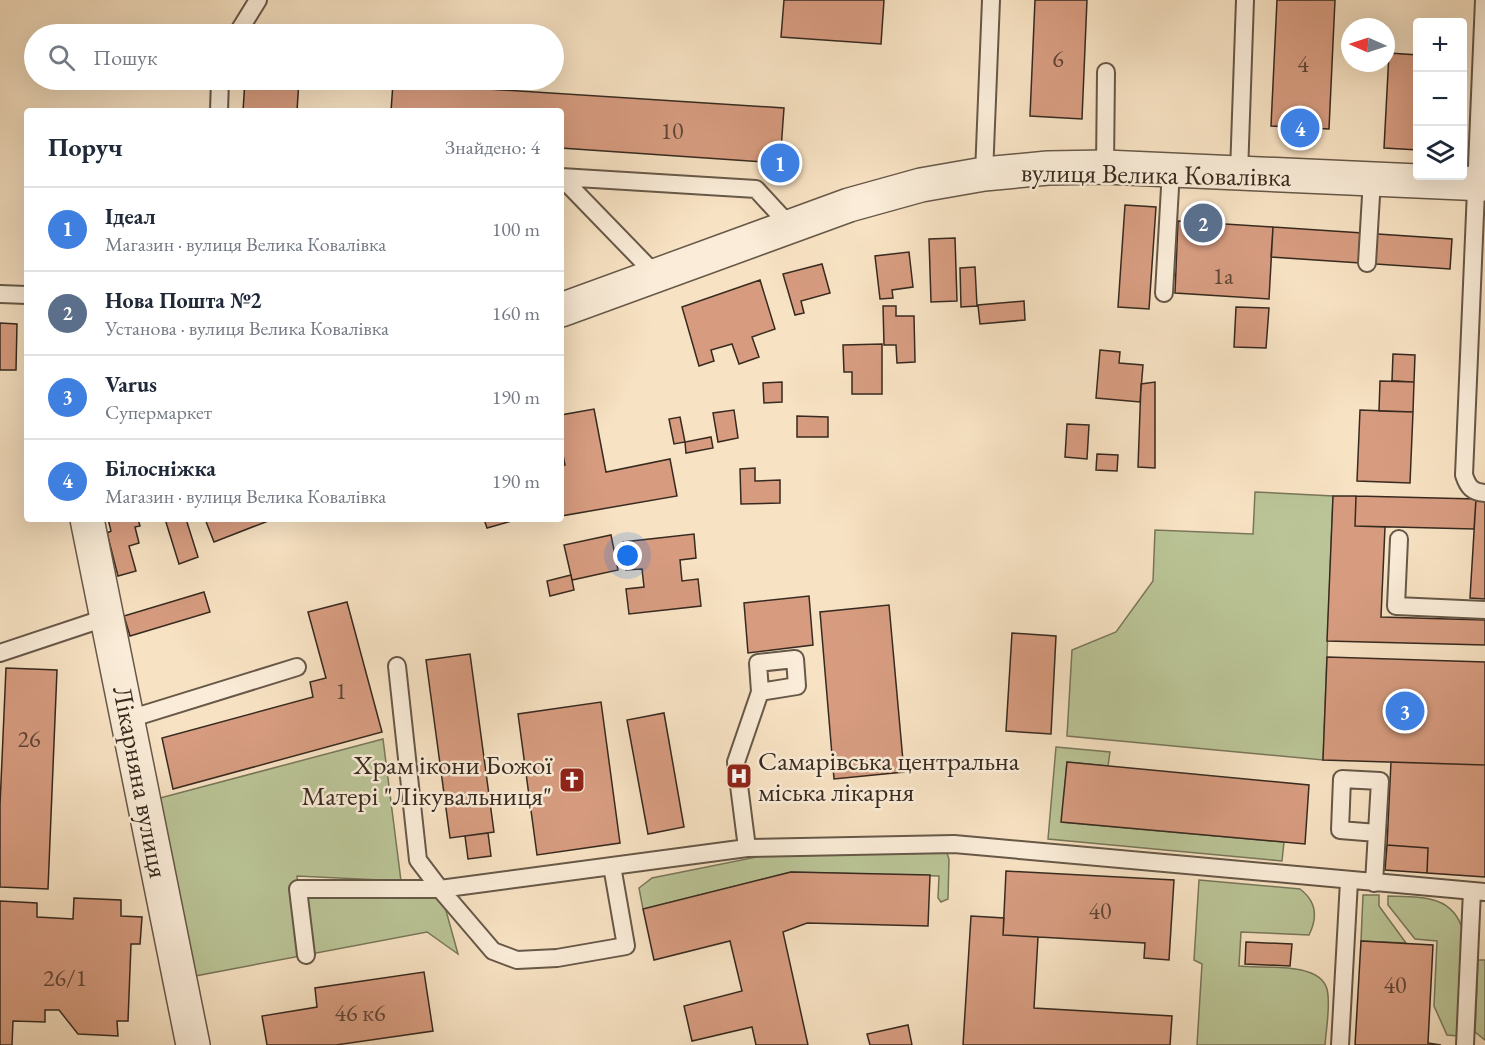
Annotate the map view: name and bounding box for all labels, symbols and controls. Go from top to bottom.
north arrow [1341,18,1395,72]
map controls [1413,18,1467,180]
button: + [1413,18,1467,72]
search box [24,24,564,90]
icon: search [45,41,78,74]
text: Пошук [93,43,157,72]
house number: 6 [1052,43,1064,74]
house number: 4 [1297,48,1309,79]
button: − [1413,72,1467,126]
pin: 4 [1280,106,1320,150]
house number: 10 [660,115,684,146]
button: layers [1413,126,1467,180]
text: Поруч [48,130,123,164]
text: Знайдено: 4 [445,134,540,160]
pin: 1 [760,140,800,186]
street label: вулиця Велика Ковалівка [1021,154,1292,194]
pin: 2 [1184,200,1222,246]
text: Ідеал [105,202,156,231]
text: 1 [62,216,73,242]
text: 100 m [492,216,540,242]
text: Магазин · вулиця Велика Ковалівка [105,231,386,257]
house number: 1а [1212,260,1234,291]
text: Нова Пошта №2 [105,286,262,315]
text: 2 [62,300,73,326]
text: 160 m [492,300,540,326]
text: Установа · вулиця Велика Ковалівка [105,315,389,341]
text: Varus [105,370,157,399]
text: 3 [62,384,73,410]
text: 190 m [492,384,540,410]
text: Супермаркет [105,399,212,425]
text: Білосніжка [105,454,216,483]
text: 4 [62,468,73,494]
text: 190 m [492,468,540,494]
text: Магазин · вулиця Велика Ковалівка [105,483,386,509]
your location [613,541,642,570]
house number: 1 [335,675,347,706]
street label: Лікарняна вулиця [105,683,177,881]
pin: 3 [1386,688,1424,734]
house number: 26 [17,723,41,754]
place label: Самарівська центральна міська лікарня [758,743,1020,809]
place label: Храм ікони Божої Матері "Лікувальниця" [301,747,553,813]
hospital icon: Самарівська центральна міська лікарня [724,761,754,791]
church icon: Храм ікони Божої Матері "Лікувальниця" [557,765,587,795]
house number: 40 [1088,895,1112,926]
house number: 26/1 [43,962,87,993]
house number: 40 [1383,969,1407,1000]
house number: 46 к6 [335,997,385,1028]

